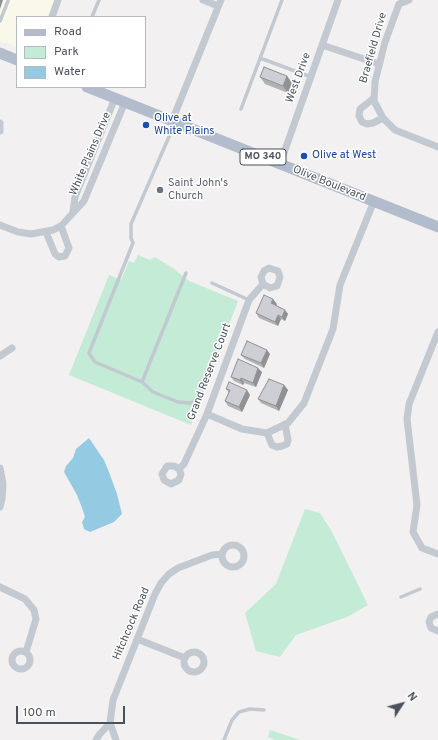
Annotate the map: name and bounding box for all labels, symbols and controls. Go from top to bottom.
street label: Braefield Drive [358,11,390,85]
legend [16,16,146,88]
text: Road [54,24,82,40]
text: Park [54,44,79,60]
street label: West Drive [284,51,314,105]
text: Water [54,64,86,80]
street label: White Plains Drive [68,110,114,198]
place label: Olive at White Plains [154,112,215,138]
marker: Olive at White Plains [141,120,151,130]
road number: MO 340 [240,149,286,165]
place label: Olive at West [312,149,376,163]
marker: Olive at West [299,151,309,161]
street label: Olive Boulevard [291,163,367,205]
place label: Saint John's Church [168,177,228,203]
marker: Saint John's Church [155,185,165,195]
street label: Grand Reserve Court [185,321,235,423]
street label: Hitchcock Road [111,586,153,662]
north arrow [382,684,422,724]
text: N [404,690,420,704]
scale bar [18,698,127,724]
text: 100 m [23,705,56,721]

